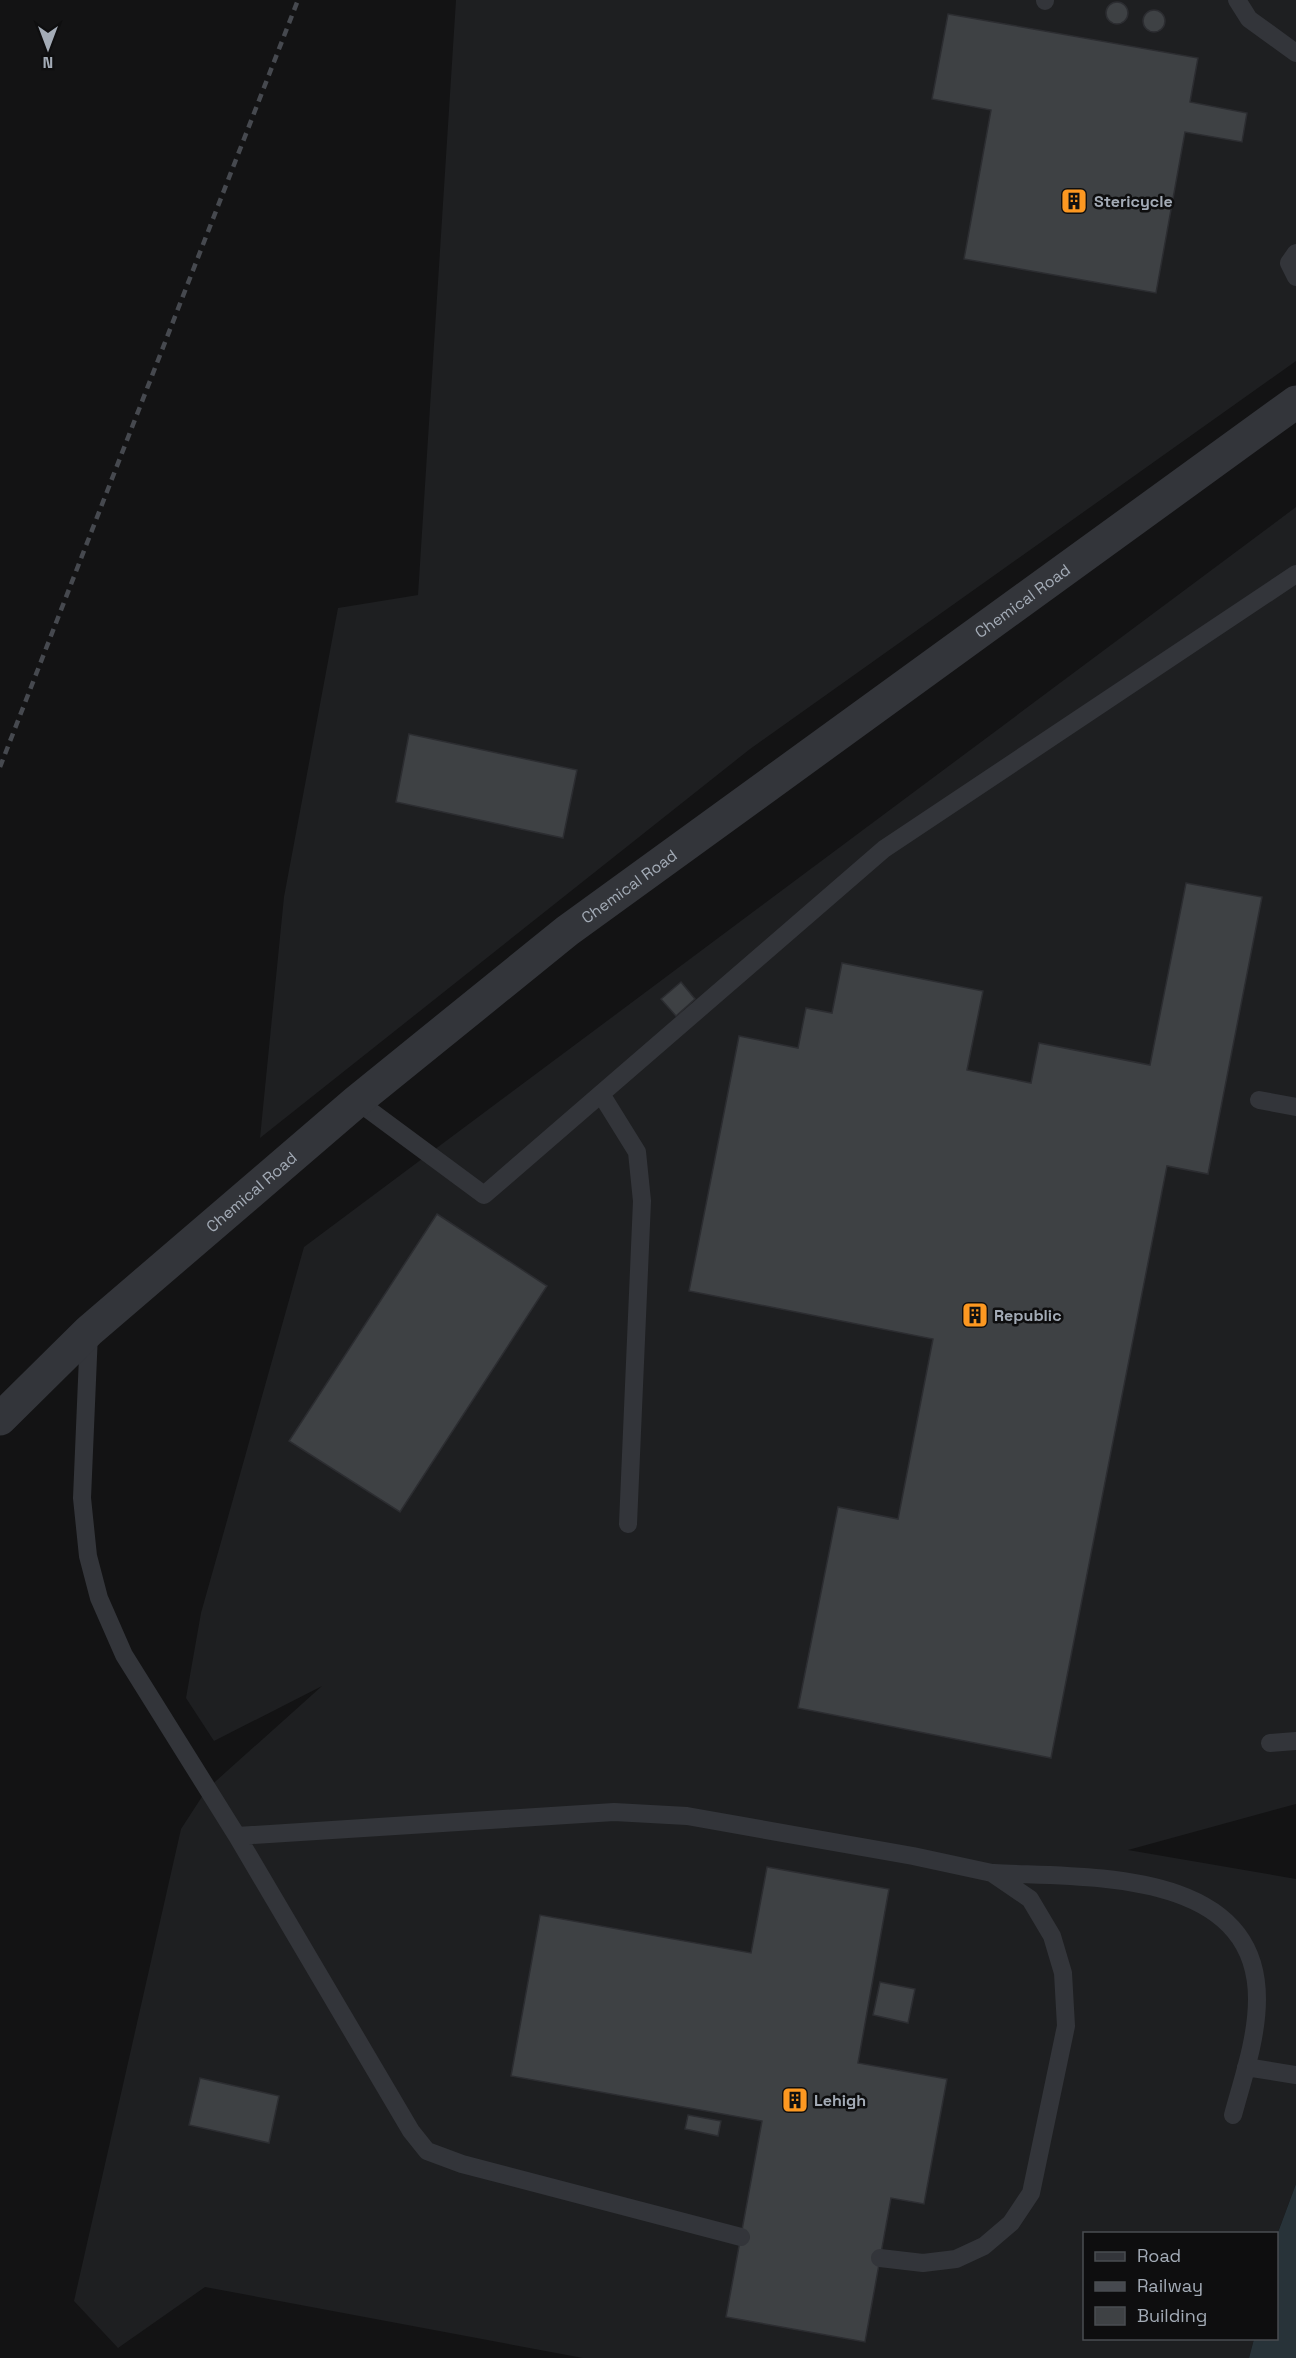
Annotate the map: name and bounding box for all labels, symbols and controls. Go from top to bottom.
north arrow [18,18,78,78]
text: N [43,52,53,73]
building icon: Stericycle [1059,186,1089,216]
place label: Stericycle [1094,191,1173,212]
street label: Chemical Road [970,559,1074,642]
street label: Chemical Road [577,844,681,928]
street label: Chemical Road [201,1147,301,1237]
building icon: Republic [960,1300,990,1330]
place label: Republic [994,1305,1062,1326]
building icon: Lehigh [780,2085,810,2115]
place label: Lehigh [814,2090,866,2111]
legend [1083,2232,1278,2340]
text: Road [1137,2244,1181,2267]
text: Railway [1137,2274,1203,2297]
text: Building [1137,2304,1207,2327]

